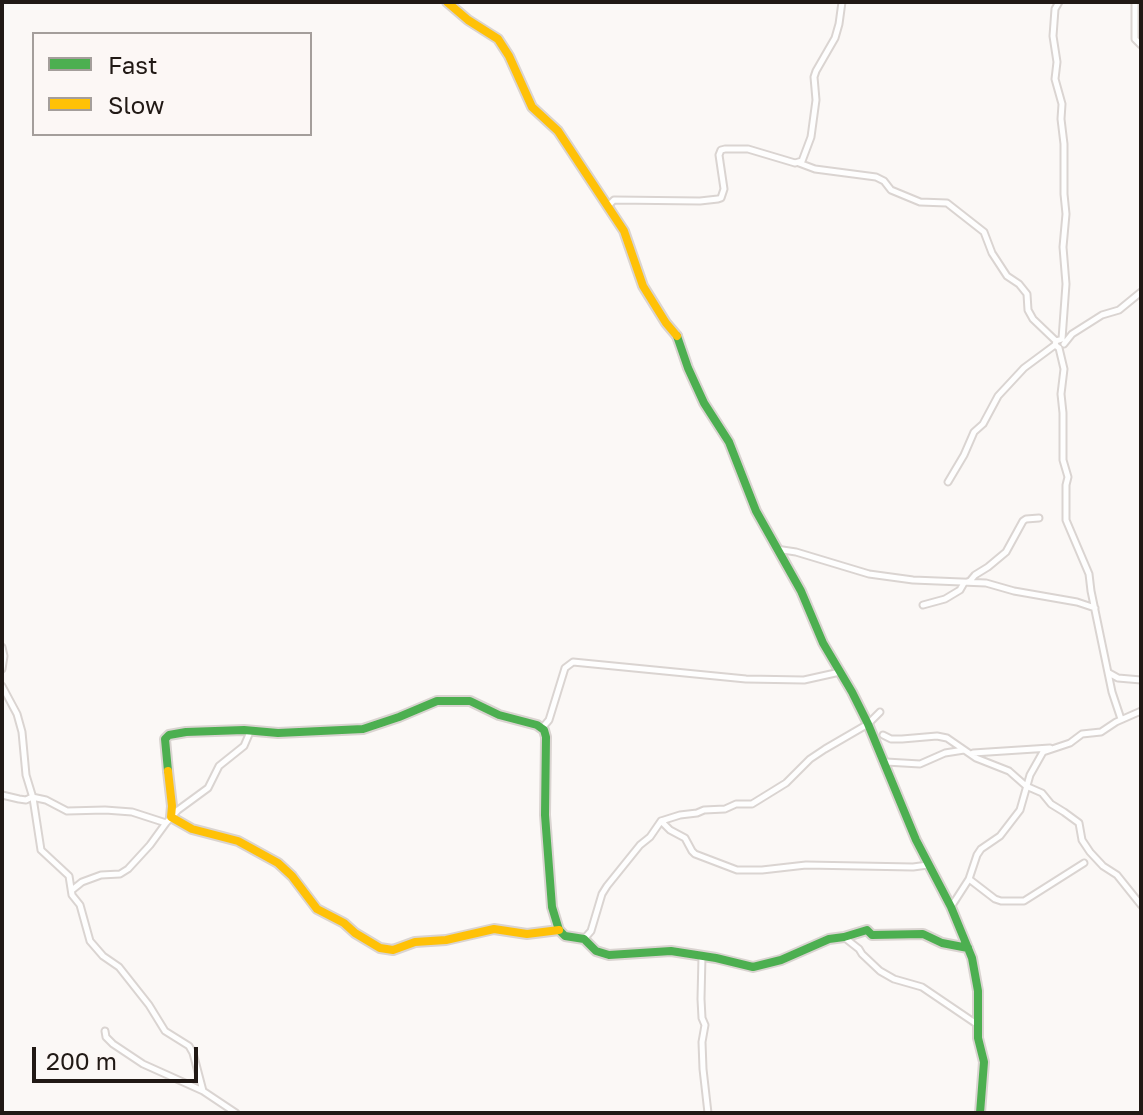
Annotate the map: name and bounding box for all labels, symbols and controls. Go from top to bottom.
legend [32,32,312,136]
text: Fast [108,50,158,79]
text: Slow [108,90,164,119]
scale bar [36,1031,202,1081]
text: 200 m [46,1046,117,1075]

